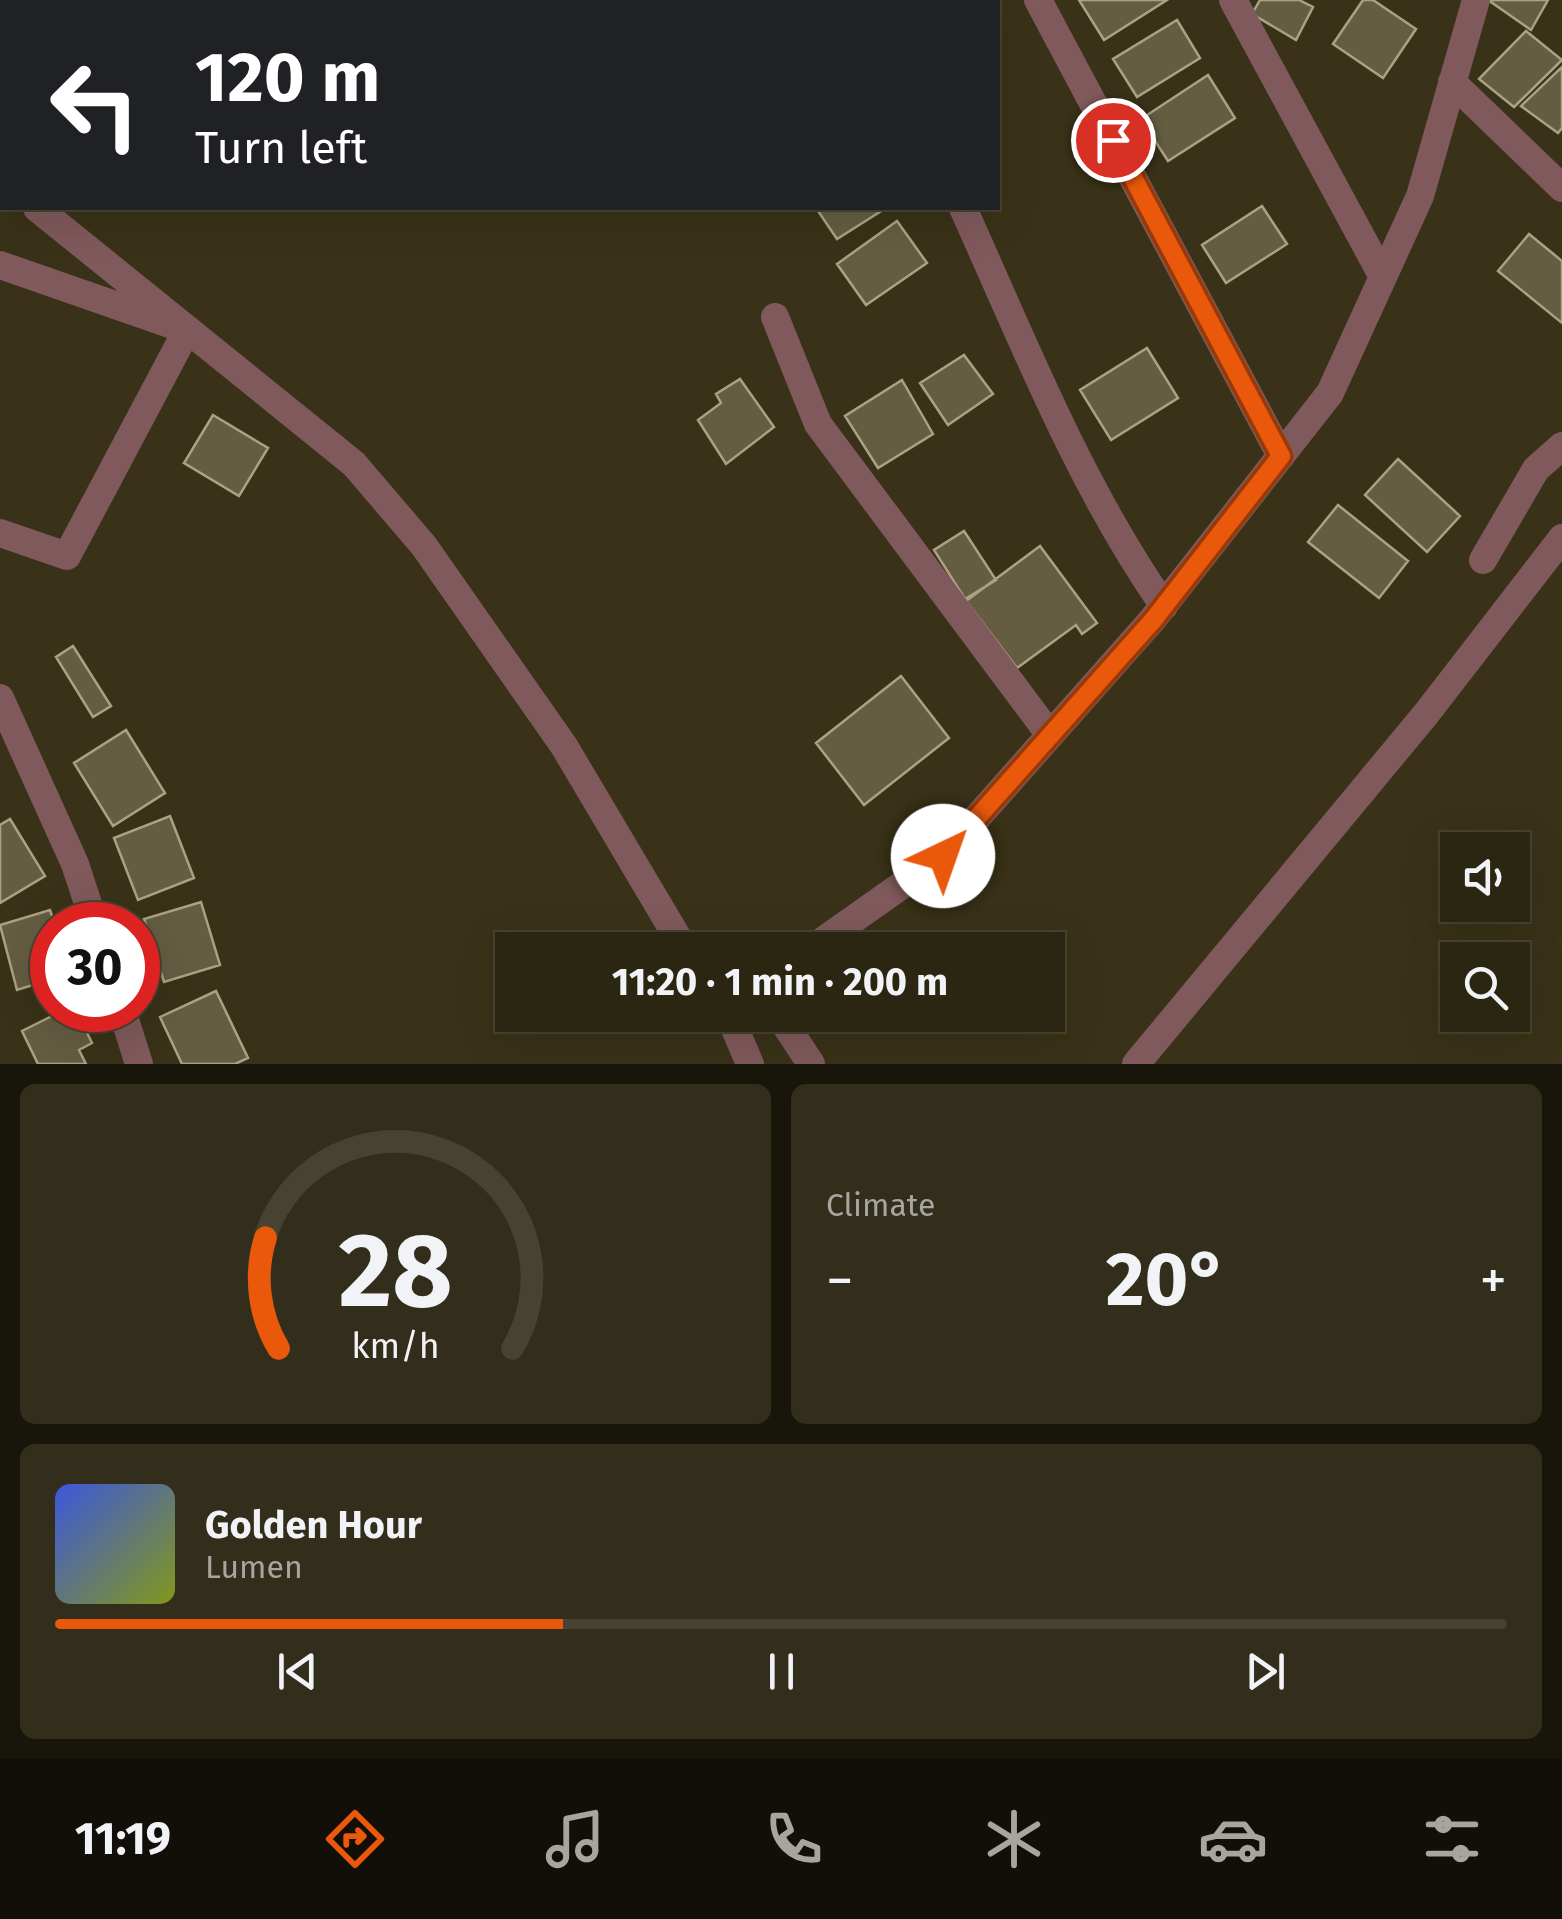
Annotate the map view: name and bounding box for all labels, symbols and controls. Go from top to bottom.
text: 120 m [195,36,380,120]
icon: left [30,40,160,170]
pin [1071,98,1156,183]
icon: arrive [1086,113,1141,168]
text: Turn left [195,121,367,175]
position arrow [891,804,995,908]
map controls [1440,832,1530,1032]
button: sound [1440,832,1530,922]
speed limit sign: 30 [30,902,160,1032]
button: search [1440,942,1530,1032]
text: 11:20 · 1 min · 200 m [612,959,948,1005]
text: Climate [826,1186,935,1224]
text: 28 [338,1209,453,1334]
text: 20° [1106,1235,1227,1325]
text: − [826,1248,854,1314]
text: + [1480,1248,1507,1314]
text: km/h [351,1325,440,1367]
text: Golden Hour [205,1502,422,1548]
text: Lumen [205,1548,303,1586]
icon: previous [270,1644,325,1699]
icon: pause [754,1644,809,1699]
icon: next [1238,1644,1293,1699]
icon: directions [320,1804,390,1874]
icon: music [540,1804,610,1874]
icon: phone [759,1804,829,1874]
icon: climate [979,1804,1049,1874]
icon: car [1198,1804,1268,1874]
icon: filters [1417,1804,1487,1874]
text: 11:19 [75,1812,171,1866]

